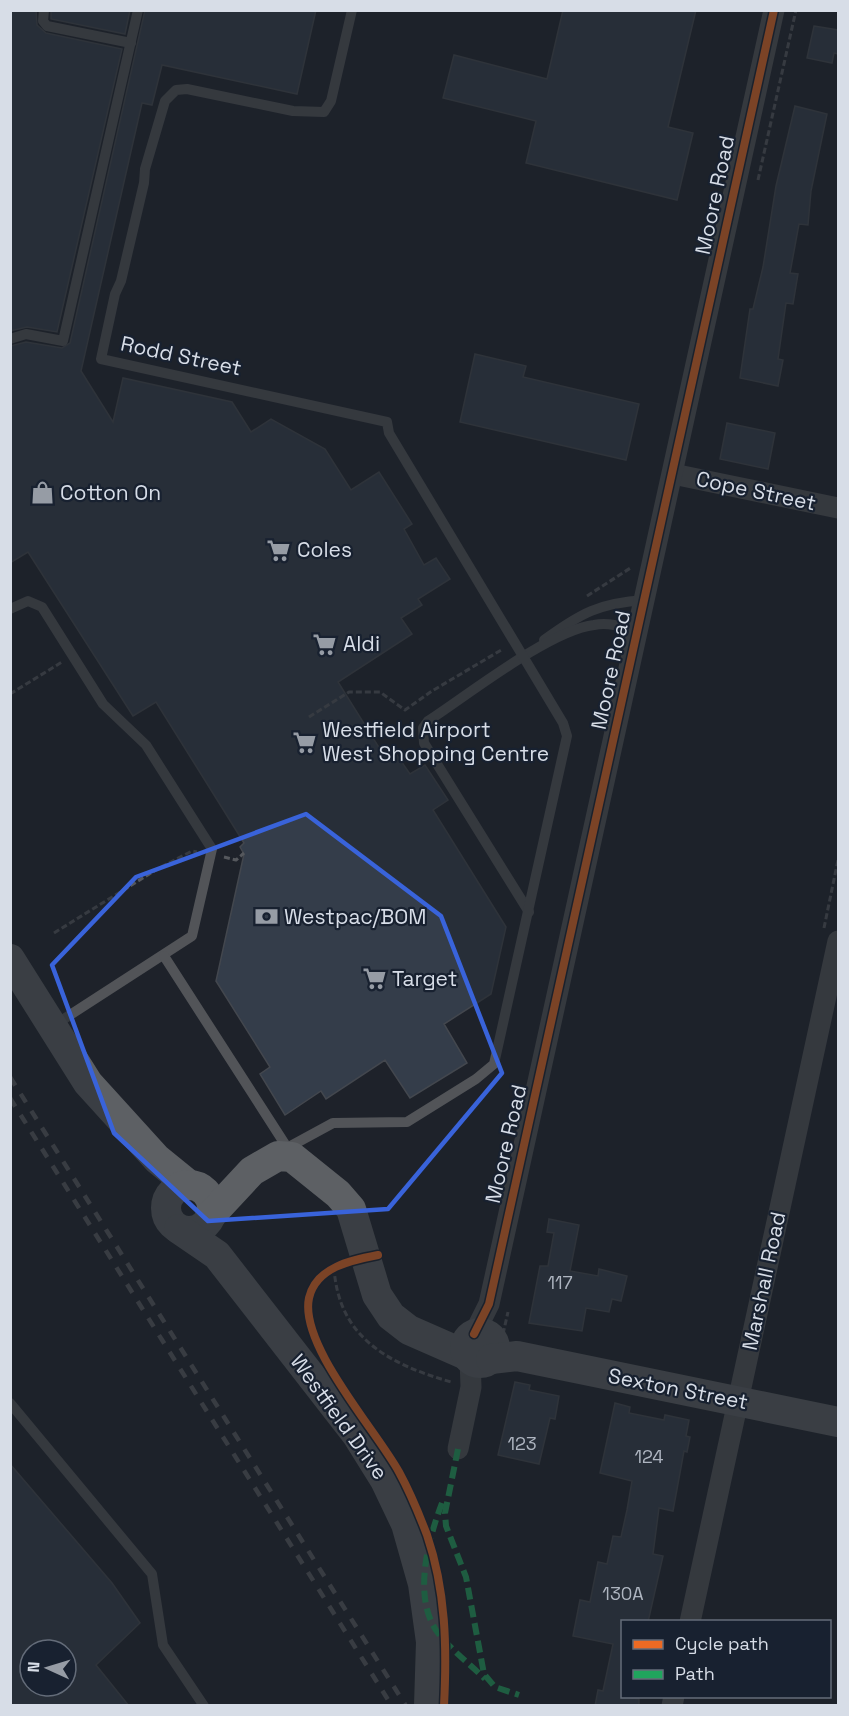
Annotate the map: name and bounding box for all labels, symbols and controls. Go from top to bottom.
street label: Moore Road [689,133,740,257]
street label: Rodd Street [118,330,244,381]
street label: Cope Street [694,465,819,516]
place label: Cotton On [60,479,161,506]
shop icon: Cotton On [29,480,55,506]
place label: Coles [297,536,352,563]
supermarket icon: Coles [266,537,292,563]
street label: Moore Road [585,608,636,732]
place label: Aldi [343,630,380,657]
supermarket icon: Aldi [312,631,338,657]
place label: Westfield Airport West Shopping Centre [322,716,549,767]
supermarket icon: Westfield Airport West Shopping Centre [291,729,317,755]
place label: Westpac/BOM [284,903,426,930]
bank icon: Westpac/BOM [253,904,279,930]
place label: Target [392,965,457,992]
supermarket icon: Target [361,966,387,992]
street label: Moore Road [479,1082,532,1206]
street label: Marshall Road [736,1209,791,1353]
house number: 117 [547,1271,573,1294]
street label: Westfield Drive [285,1349,394,1485]
street label: Sexton Street [606,1362,750,1415]
house number: 123 [507,1432,537,1455]
house number: 124 [634,1445,664,1468]
house number: 130A [602,1582,644,1605]
legend [621,1620,831,1698]
text: Cycle path [675,1632,769,1655]
north arrow [18,1638,78,1698]
text: N [23,1661,44,1673]
text: Path [675,1662,715,1685]

